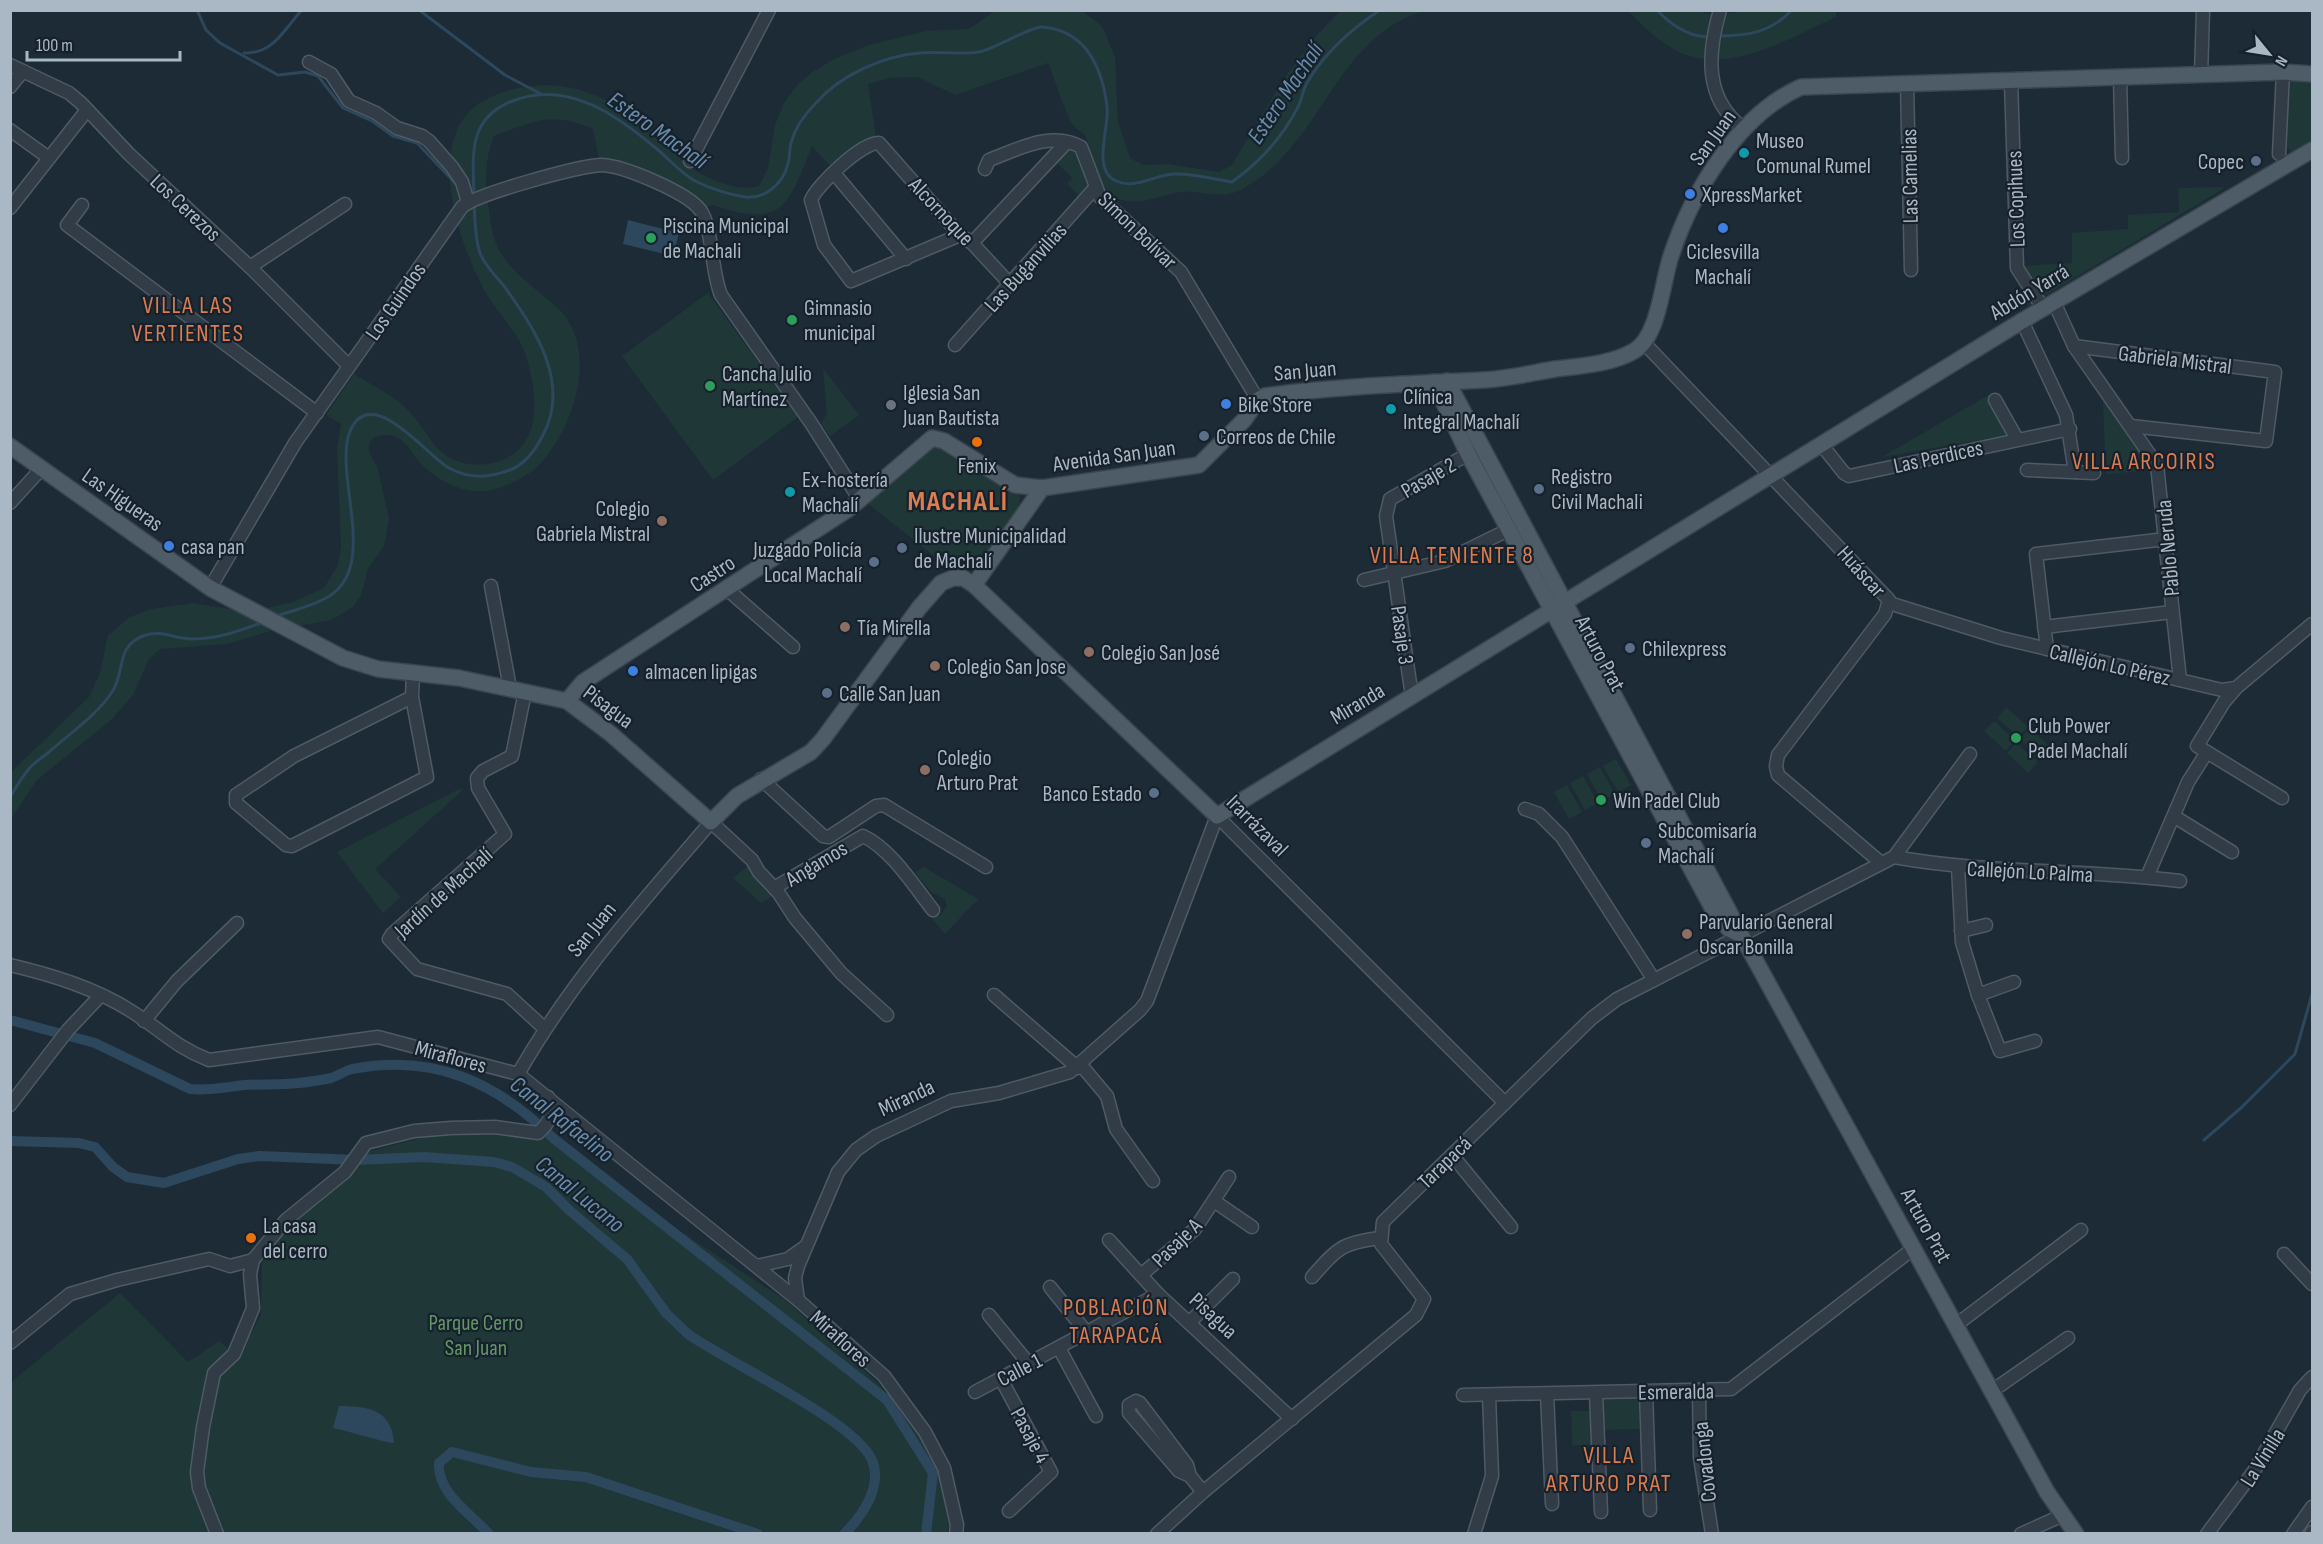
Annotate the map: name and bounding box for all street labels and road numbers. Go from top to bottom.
street label: San Juan [1684,105,1742,171]
street label: Las Camelias [1896,128,1925,224]
street label: Los Copihues [2001,150,2032,248]
street label: Los Cerezos [144,168,226,248]
street label: Alcornoque [902,171,979,252]
street label: Simon Bolívar [1092,187,1182,275]
street label: Las Buganvilias [979,218,1073,318]
street label: Los Guindos [360,258,433,346]
street label: Abdón Yarrá [1984,258,2074,327]
street label: Gabriela Mistral [2117,340,2233,381]
street label: San Juan [1273,355,1337,388]
street label: Avenida San Juan [1050,435,1177,479]
street label: Las Perdices [1891,435,1986,480]
street label: Pasaje 2 [1396,452,1461,505]
street label: Las Higueras [77,463,168,538]
street label: Pablo Neruda [2151,499,2186,597]
street label: Huáscar [1831,541,1891,603]
street label: Castro [685,550,740,599]
street label: Pasaje 3 [1384,604,1419,666]
street label: Arturo Prat [1568,611,1631,696]
street label: Callejón Lo Pérez [2047,638,2173,692]
street label: Miranda [1326,678,1390,731]
street label: Pisagua [578,680,639,735]
street label: Irarrázaval [1220,789,1294,863]
street label: Angamos [780,835,853,894]
street label: Jardín de Machalí [389,841,499,945]
street label: Callejón Lo Palma [1966,856,2094,889]
street label: San Juan [562,897,622,963]
street label: Miraflores [412,1035,489,1080]
street label: Miranda [874,1074,939,1123]
street label: Tarapacá [1412,1131,1478,1195]
street label: Arturo Prat [1894,1183,1957,1268]
street label: Pasaje A [1146,1212,1208,1273]
street label: Pisagua [1183,1287,1243,1345]
street label: Miraflores [804,1305,876,1374]
street label: Calle 1 [993,1347,1047,1393]
street label: Esmeralda [1638,1378,1714,1407]
street label: Pasaje 4 [1004,1403,1055,1468]
street label: Covadonga [1688,1420,1723,1503]
street label: La Vinilla [2235,1423,2292,1492]

